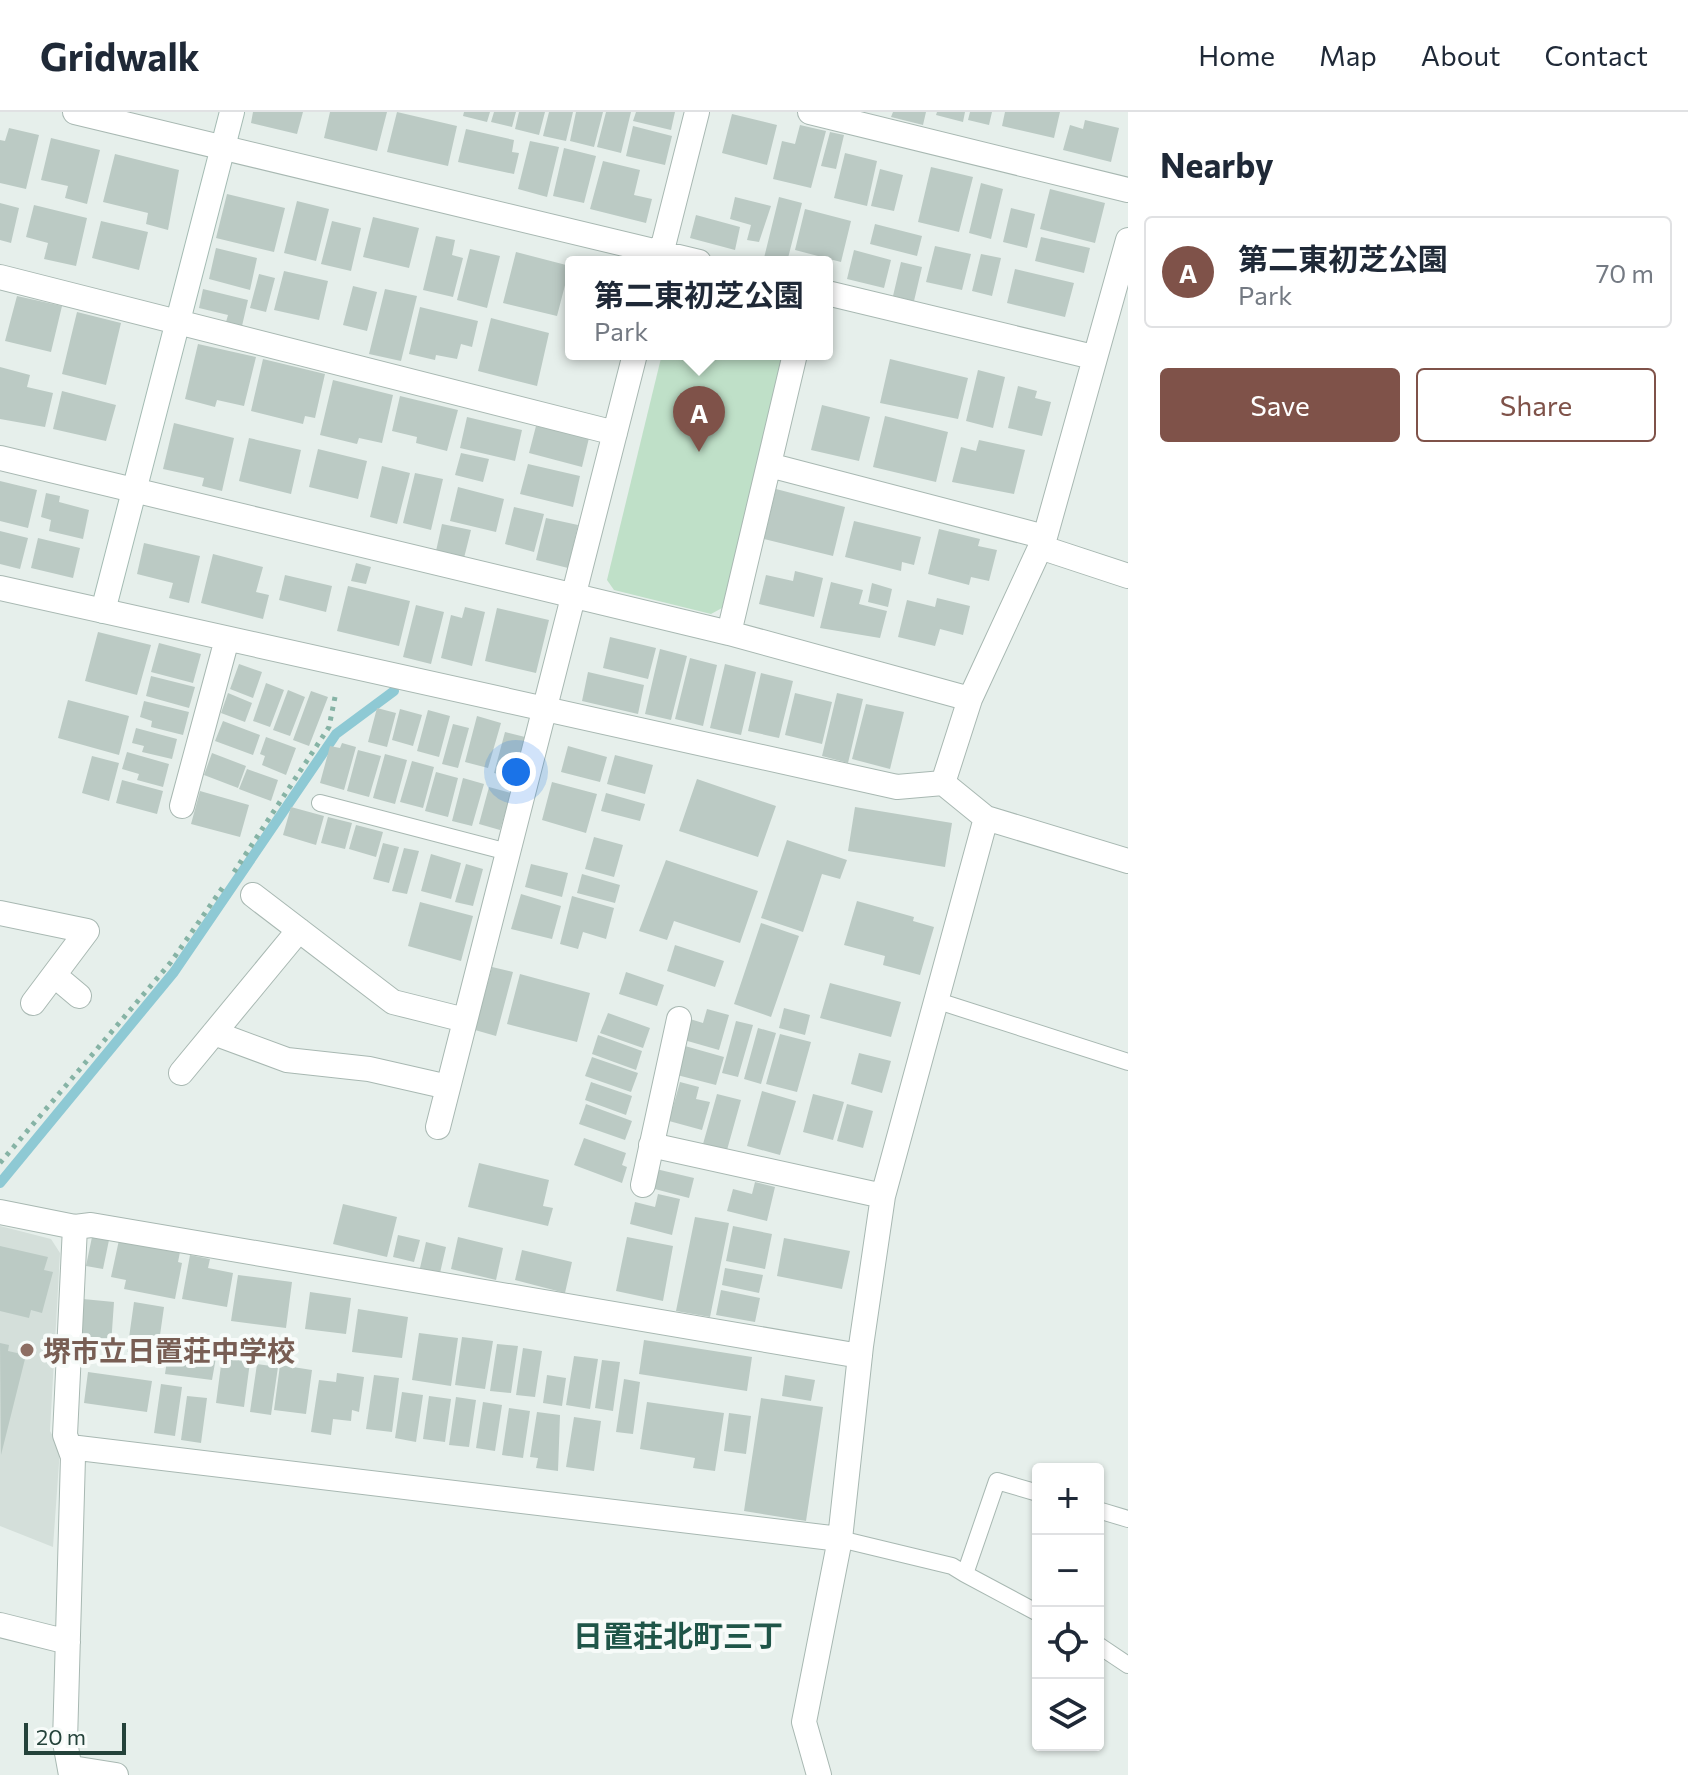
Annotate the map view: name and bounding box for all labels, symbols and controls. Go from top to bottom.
text: Gridwalk [40,32,200,79]
text: Home [1198,38,1275,72]
text: Map [1319,38,1377,72]
text: About [1421,38,1501,72]
text: Contact [1545,38,1648,72]
text: Nearby [1160,143,1274,185]
text: 第二東初芝公園 [1238,239,1448,276]
popup [565,256,833,360]
text: A [1179,257,1197,288]
text: 70 m [1596,257,1654,288]
text: 第二東初芝公園 [594,275,804,312]
text: Park [1238,279,1292,310]
text: Park [594,315,648,346]
button: Save [1160,368,1400,442]
button: Share [1416,368,1656,442]
pin: A [673,386,725,452]
your location [496,752,536,792]
place label: 堺市立日置荘中学校 [43,1333,295,1367]
marker: 堺市立日置荘中学校 [18,1341,36,1359]
map controls [1032,1463,1104,1751]
button: + [1032,1463,1104,1535]
button: − [1032,1535,1104,1607]
button: locate [1032,1607,1104,1679]
district label: 日置荘北町三丁 [573,1616,783,1653]
button: layers [1032,1679,1104,1751]
scale bar [24,1719,126,1755]
text: 20 m [36,1723,86,1750]

